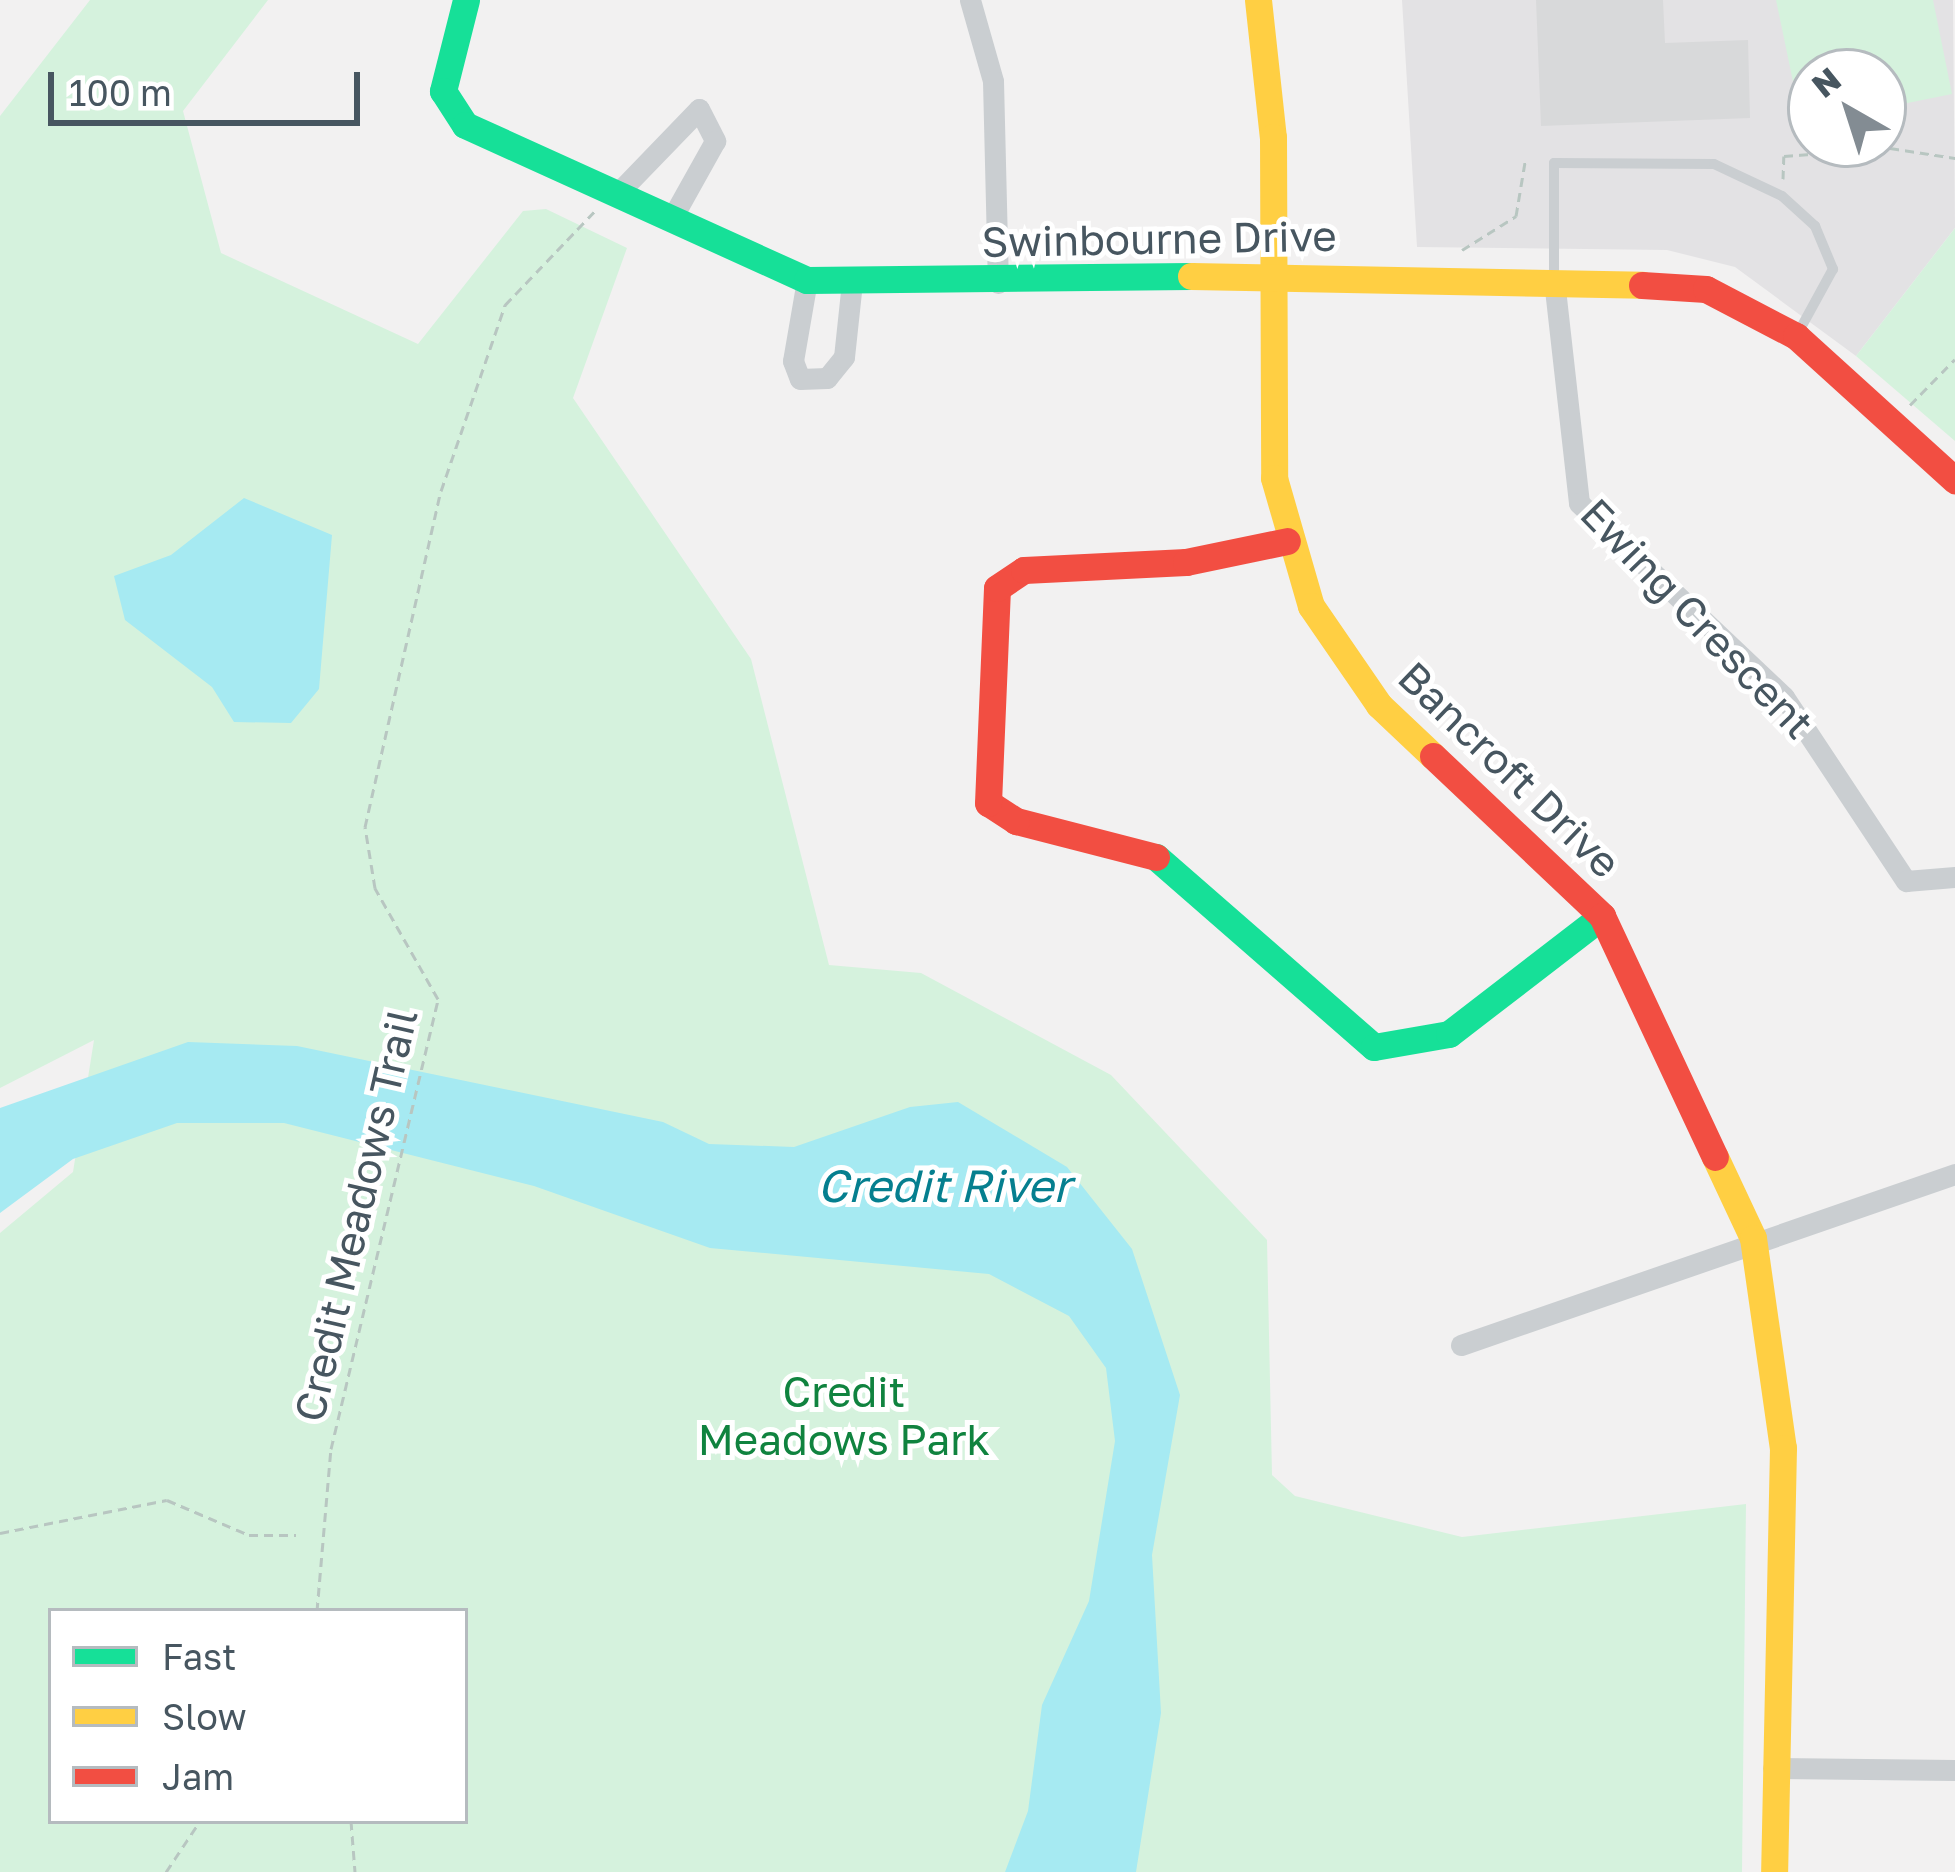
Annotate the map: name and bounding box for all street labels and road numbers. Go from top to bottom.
street label: Swinbourne Drive [981,210,1337,266]
street label: Ewing Crescent [1571,488,1825,748]
street label: Bancroft Drive [1389,651,1631,887]
street label: Credit Meadows Trail [283,1004,427,1426]

